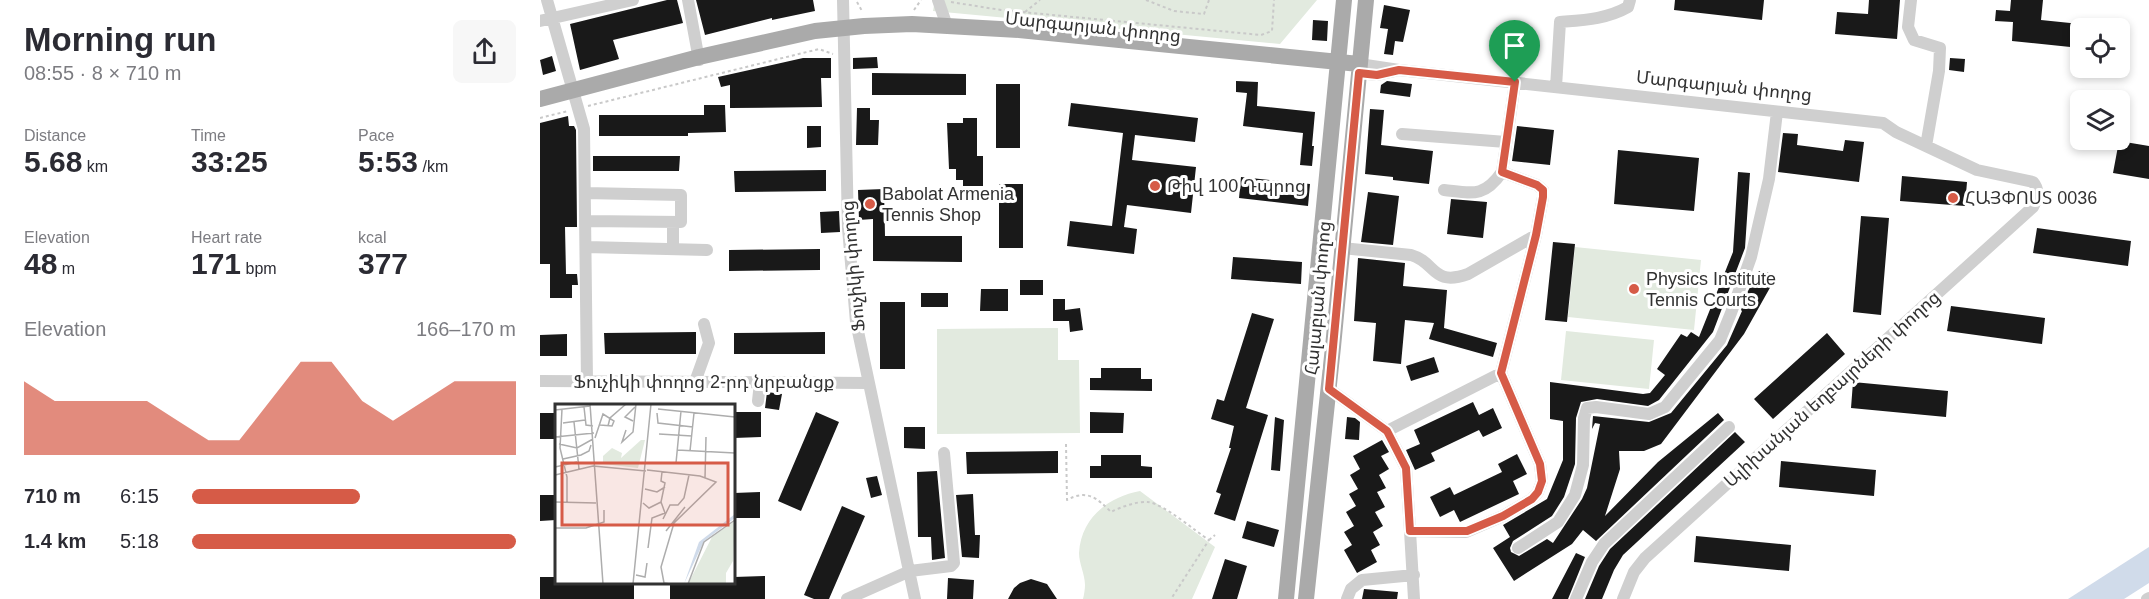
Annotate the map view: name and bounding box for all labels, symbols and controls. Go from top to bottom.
street label: Մարգարյան փողոց [1004,8,1182,46]
map controls [2070,18,2130,150]
button: locate [2070,18,2130,78]
button: share [453,20,516,83]
pin [1489,20,1540,82]
text: Morning run [24,21,216,58]
icon: arrive [1498,29,1531,62]
text: 08:55 · 8 × 710 m [24,62,181,84]
street label: Մարգարյան փողոց [1635,67,1813,105]
button: layers [2070,90,2130,150]
text: Distance [24,127,86,144]
text: Time [191,127,226,144]
text: Pace [358,127,394,144]
text: 5.68 [24,145,82,178]
text: 33:25 [191,145,268,178]
text: 5:53 [358,145,418,178]
text: km [82,158,108,175]
text: /km [418,158,448,175]
place label: Թիվ 100 Դպրոց [1167,176,1306,196]
marker: Թիվ 100 Դպրոց [1148,179,1162,193]
place label: Babolat Armenia Tennis Shop [882,184,1015,225]
place label: ՀԱՅՓՈՍՏ 0036 [1965,188,2097,208]
marker: ՀԱՅՓՈՍՏ 0036 [1946,191,1960,205]
marker: Babolat Armenia Tennis Shop [863,197,877,211]
street label: Ֆուչիկի փողոց [837,200,869,332]
street label: Հալաբյան փողոց [1301,220,1335,376]
text: Elevation [24,229,90,246]
text: Heart rate [191,229,262,246]
text: kcal [358,229,386,246]
text: 48 [24,247,57,280]
text: 171 [191,247,241,280]
text: 377 [358,247,408,280]
text: m [57,260,75,277]
text: bpm [241,260,277,277]
place label: Physics Institute Tennis Courts [1646,269,1776,310]
marker: Physics Institute Tennis Courts [1627,282,1641,296]
street label: Ալիխանյան եղբայրների փողոց [1720,287,1944,491]
text: Elevation [24,318,106,340]
text: 166–170 m [416,318,516,340]
street label: Ֆուչիկի փողոց 2-րդ նրբանցք [573,372,835,392]
inset map [555,404,735,584]
text: 710 m [24,485,81,507]
text: 6:15 [120,485,159,507]
text: 1.4 km [24,530,86,552]
text: 5:18 [120,530,159,552]

